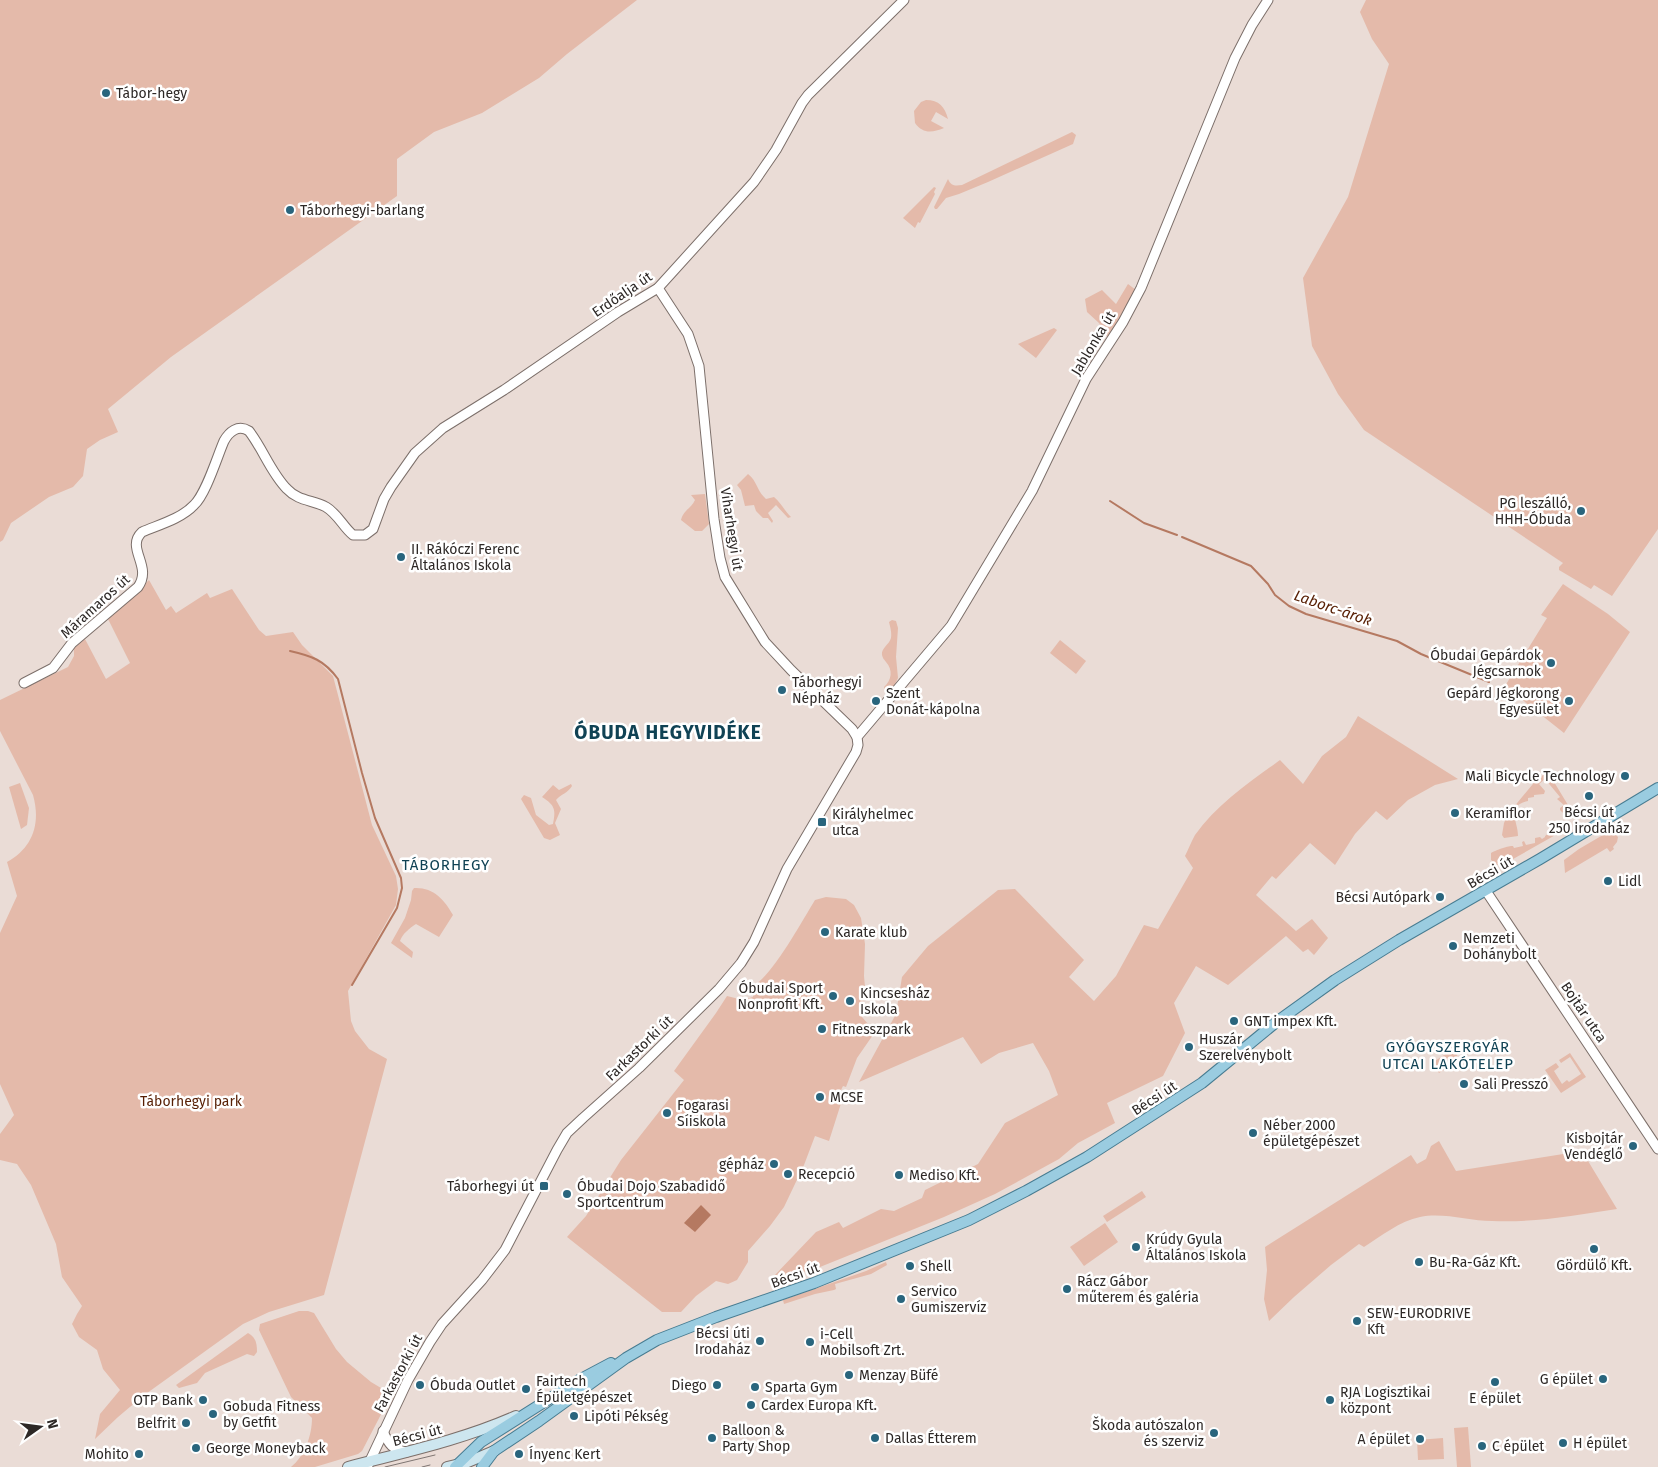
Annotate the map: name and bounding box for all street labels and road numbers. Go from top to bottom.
street label: Erdőalja út [589,268,656,321]
street label: Jablonka út [1068,307,1120,379]
street label: Viharhegyi út [717,486,747,573]
street label: Máramaros út [57,570,134,642]
street label: Bécsi út [1464,852,1517,892]
street label: Bojtár utca [1557,979,1610,1046]
street label: Farkastorki út [602,1012,677,1085]
street label: Bécsi út [1129,1077,1181,1119]
street label: Bécsi út [769,1259,823,1292]
street label: Farkastorki út [371,1330,427,1415]
street label: Bécsi út [391,1421,445,1450]

